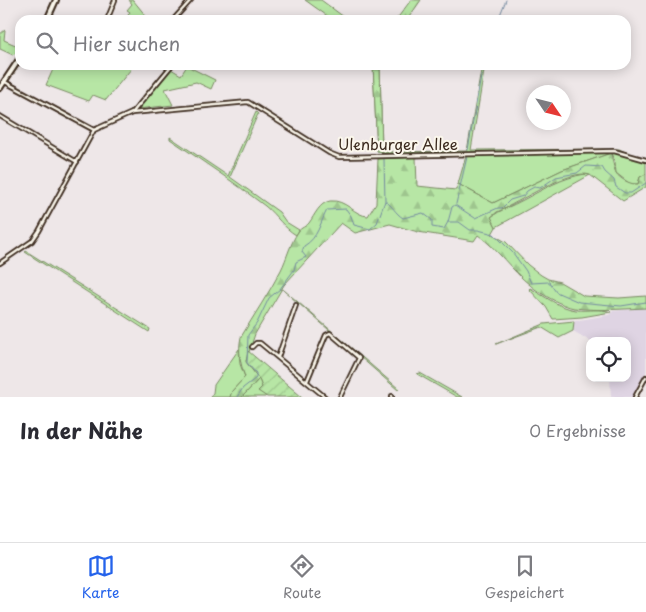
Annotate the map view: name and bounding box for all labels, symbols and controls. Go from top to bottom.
search box [15,15,631,70]
icon: search [33,29,61,57]
text: Hier suchen [73,29,180,57]
north arrow [526,85,571,130]
street label: Ulenburger Allee [338,132,458,155]
map controls [586,337,631,382]
button: locate [586,337,631,382]
text: In der Nähe [20,414,142,446]
text: 0 Ergebnisse [529,418,626,442]
tab: Karte [82,552,120,603]
tab: Route [283,552,321,603]
tab: Gespeichert [485,552,564,603]

